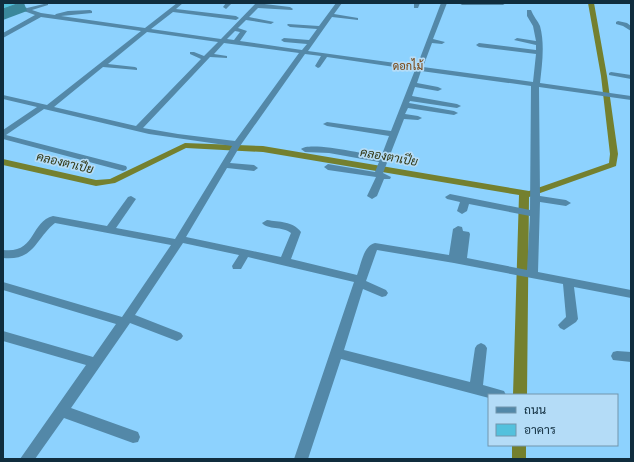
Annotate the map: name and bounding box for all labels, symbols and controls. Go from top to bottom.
district label: ดอกไม้ [393,58,424,73]
water label: คลองตาเปีย [359,145,419,169]
water label: คลองตาเปีย [35,150,95,176]
legend [488,394,618,446]
text: ถนน [524,403,547,417]
text: อาคาร [524,423,556,437]

